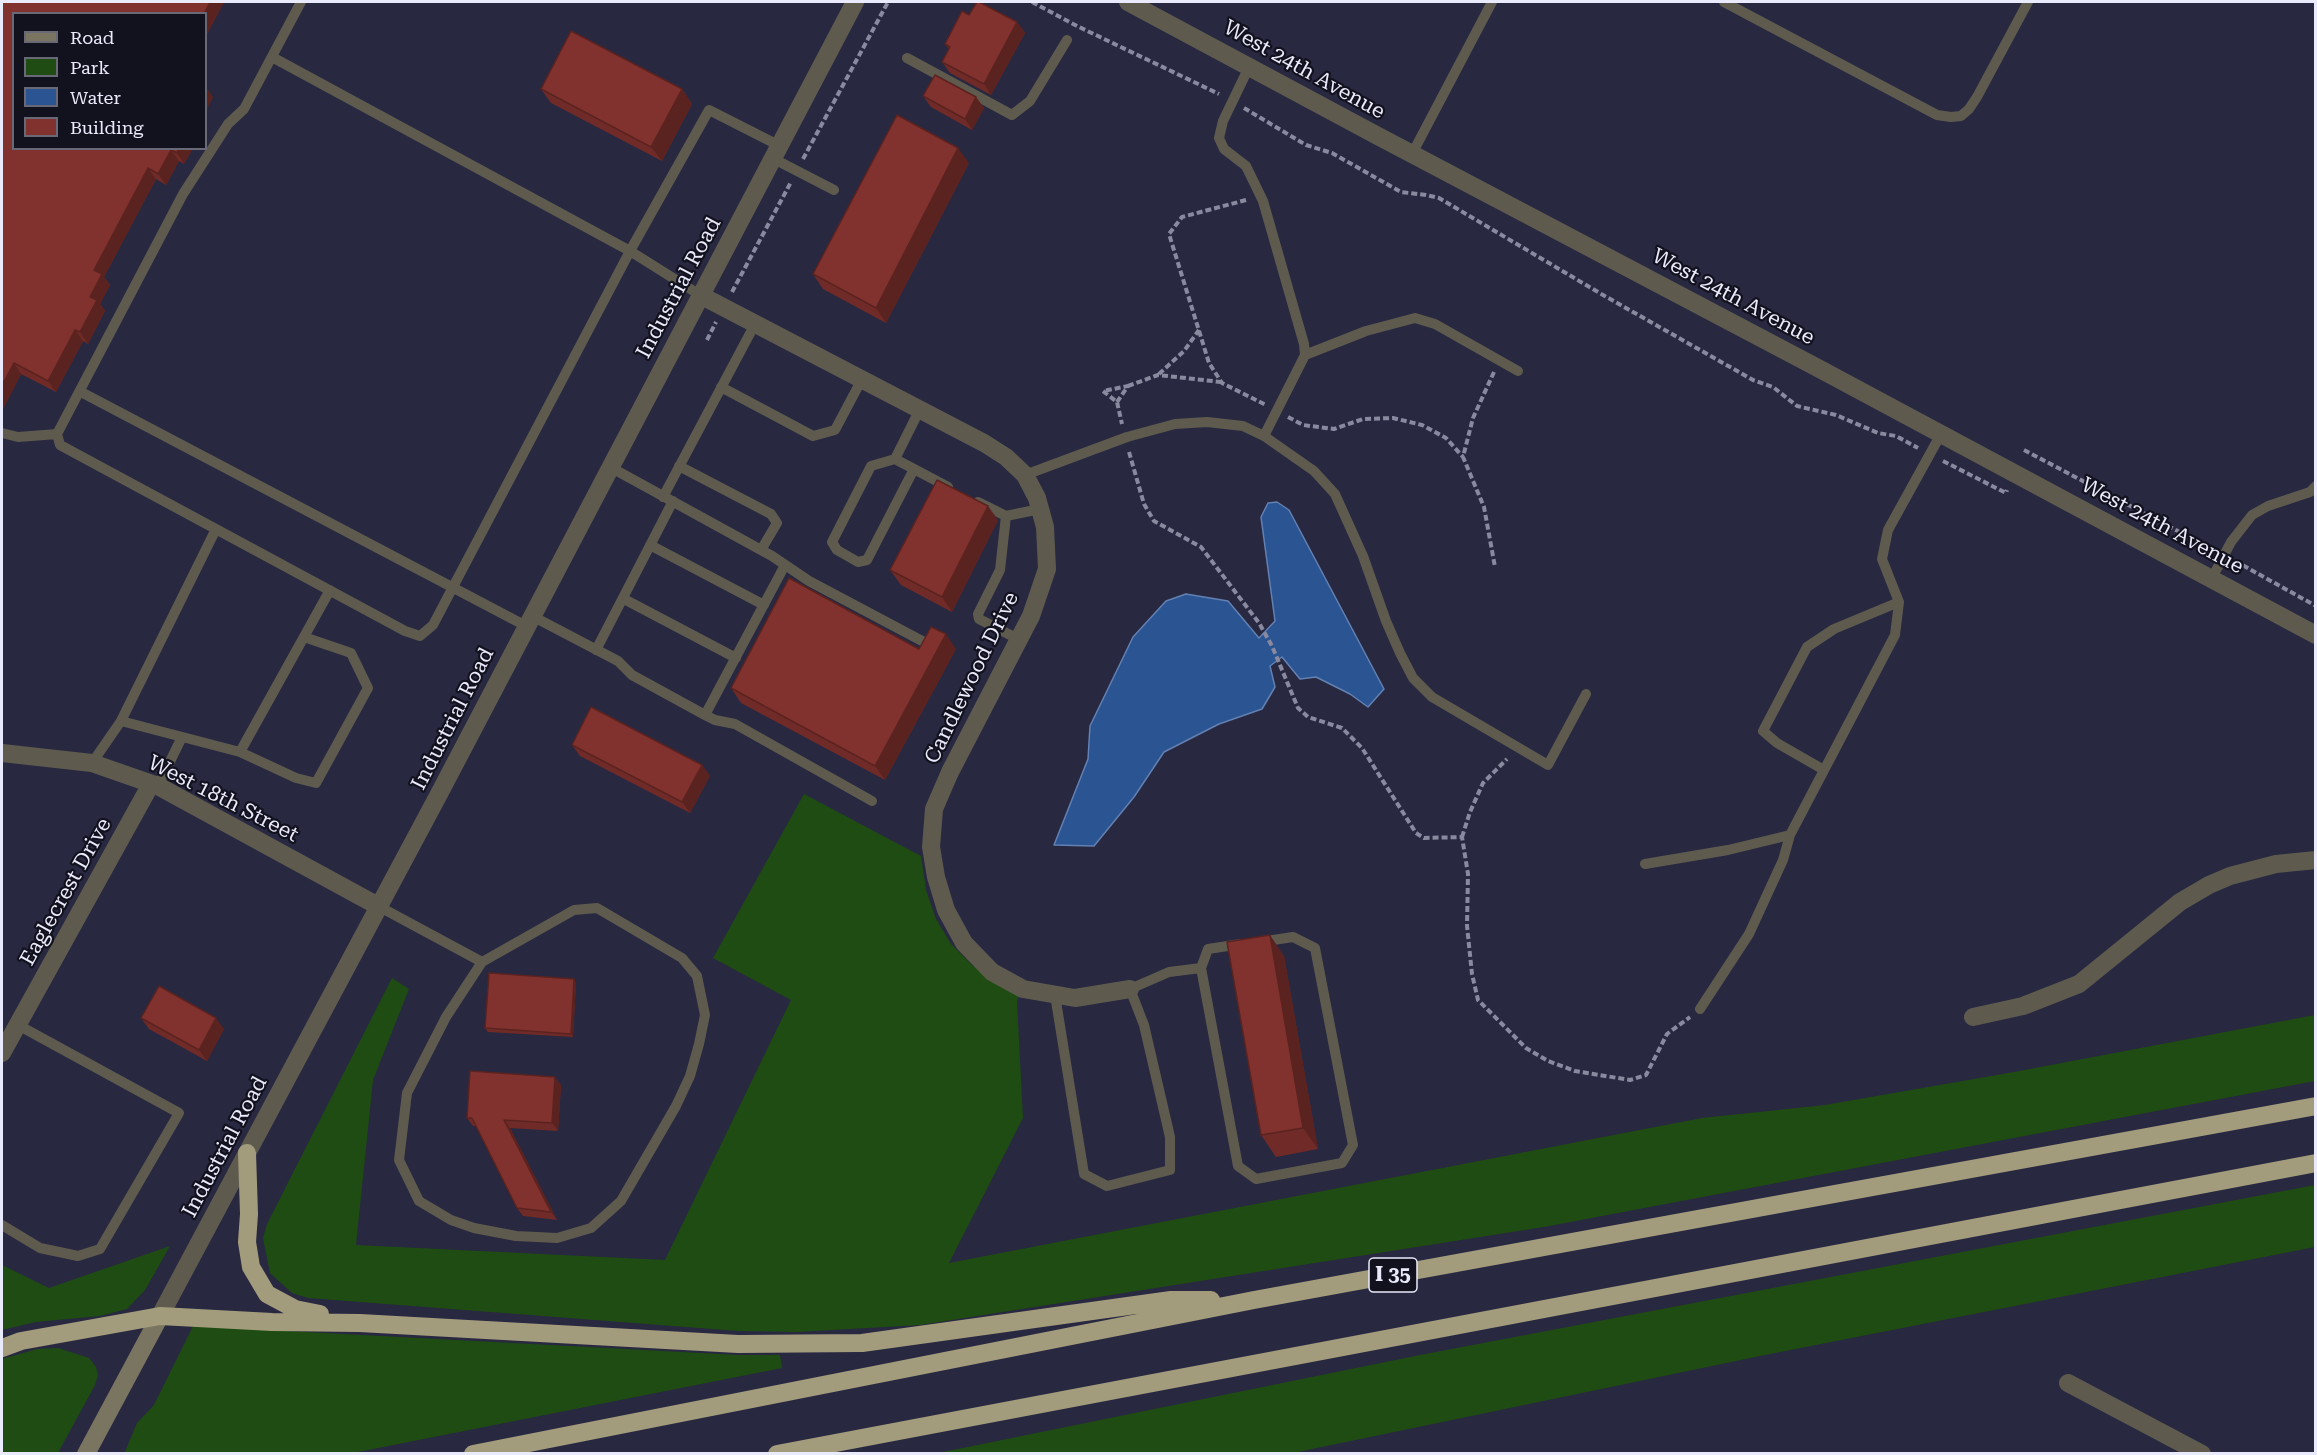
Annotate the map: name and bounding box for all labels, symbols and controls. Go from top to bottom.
legend [12,12,207,150]
street label: West 24th Avenue [1219,15,1389,125]
text: Road [70,27,114,48]
text: Park [70,57,110,78]
text: Water [70,87,121,108]
text: Building [70,117,144,138]
street label: Industrial Road [631,213,727,363]
street label: West 24th Avenue [1647,243,1819,351]
street label: West 24th Avenue [2076,472,2248,580]
street label: Candlewood Drive [920,588,1024,768]
street label: Industrial Road [406,644,500,794]
street label: West 18th Street [144,750,302,848]
street label: Eaglecrest Drive [15,814,117,970]
street label: Industrial Road [177,1072,273,1222]
road number: I 35 [1369,1258,1417,1292]

